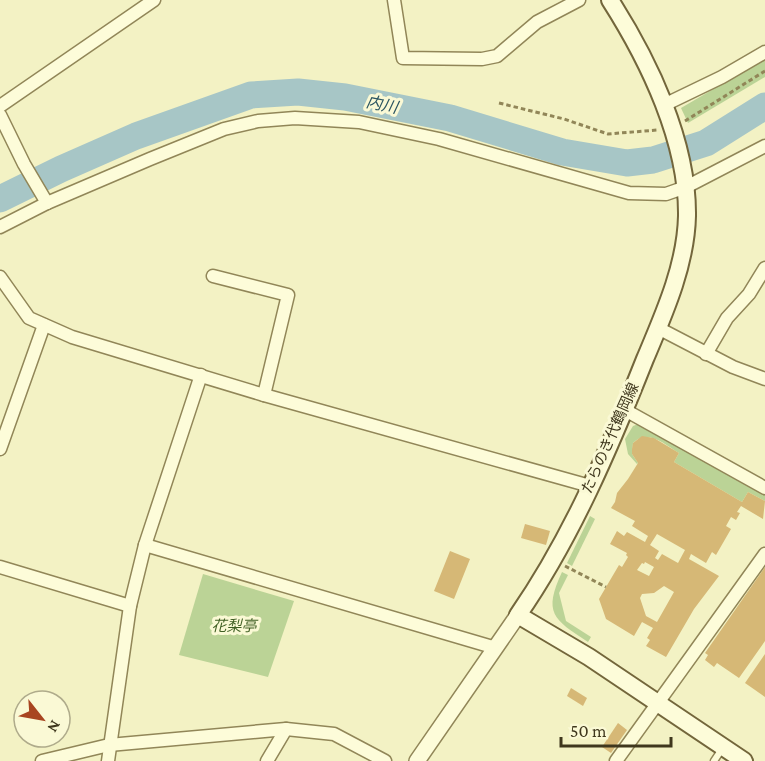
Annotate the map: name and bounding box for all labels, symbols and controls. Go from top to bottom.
water label: 内川 [365,93,401,116]
street label: たらのき代鶴岡線 [577,380,642,496]
park label: 花梨亭 [211,618,258,634]
north arrow [12,689,72,749]
scale bar [561,710,670,748]
text: N [44,717,65,736]
text: 50 m [570,721,607,741]

